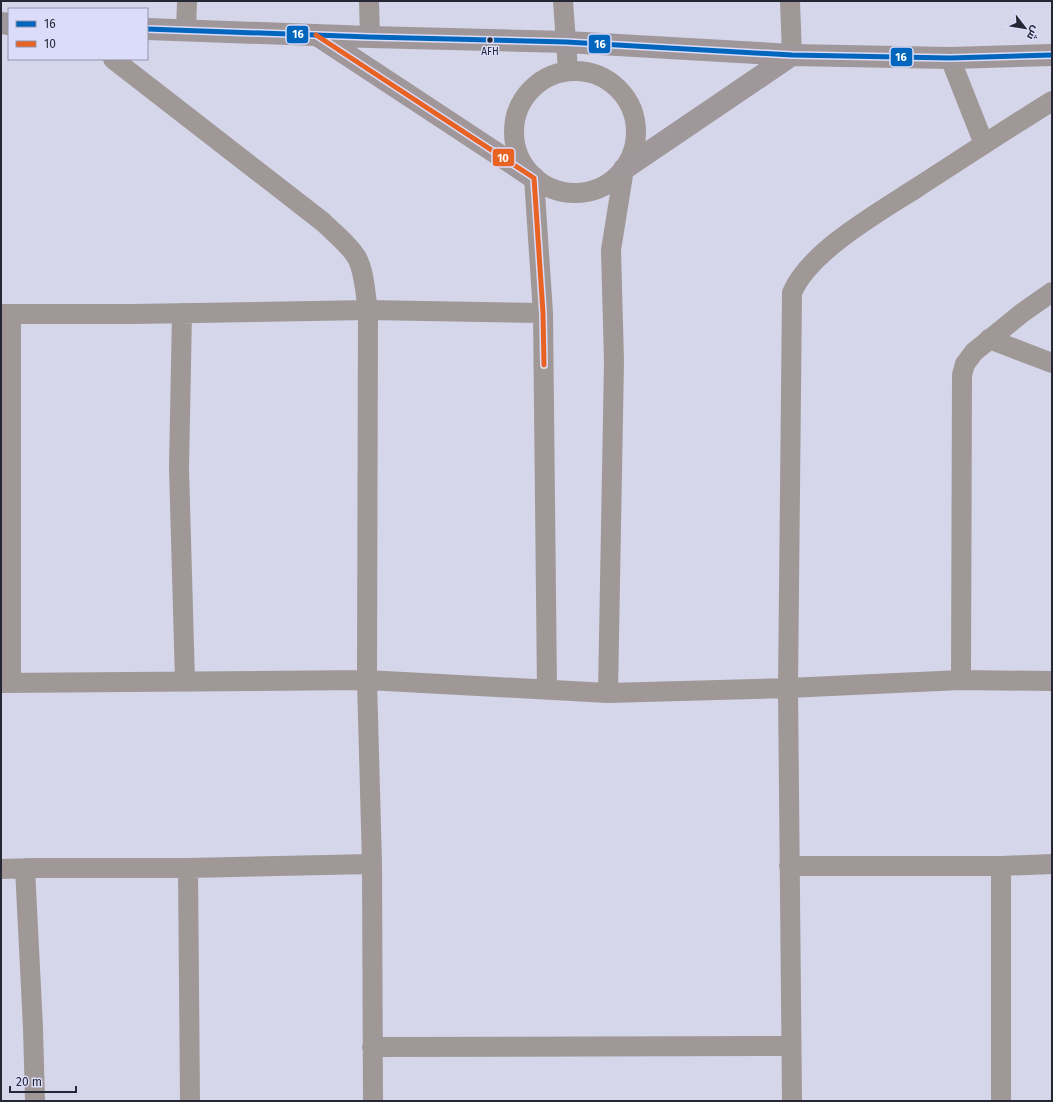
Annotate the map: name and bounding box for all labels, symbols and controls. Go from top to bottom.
legend [8,8,148,60]
north arrow [1005,8,1045,48]
text: 16 [44,17,56,31]
text: ش [1024,23,1042,42]
line badge: 16 [286,25,309,44]
text: 16 [292,28,304,41]
line badge: 16 [588,34,611,54]
marker: AFH [485,35,495,45]
text: 10 [44,37,56,51]
text: 16 [594,38,606,51]
place label: AFH [481,46,499,58]
line badge: 16 [890,47,913,67]
text: 16 [895,51,907,64]
line badge: 10 [492,148,515,167]
text: 10 [497,152,509,165]
scale bar [10,1068,76,1094]
text: 20 m [16,1075,42,1089]

